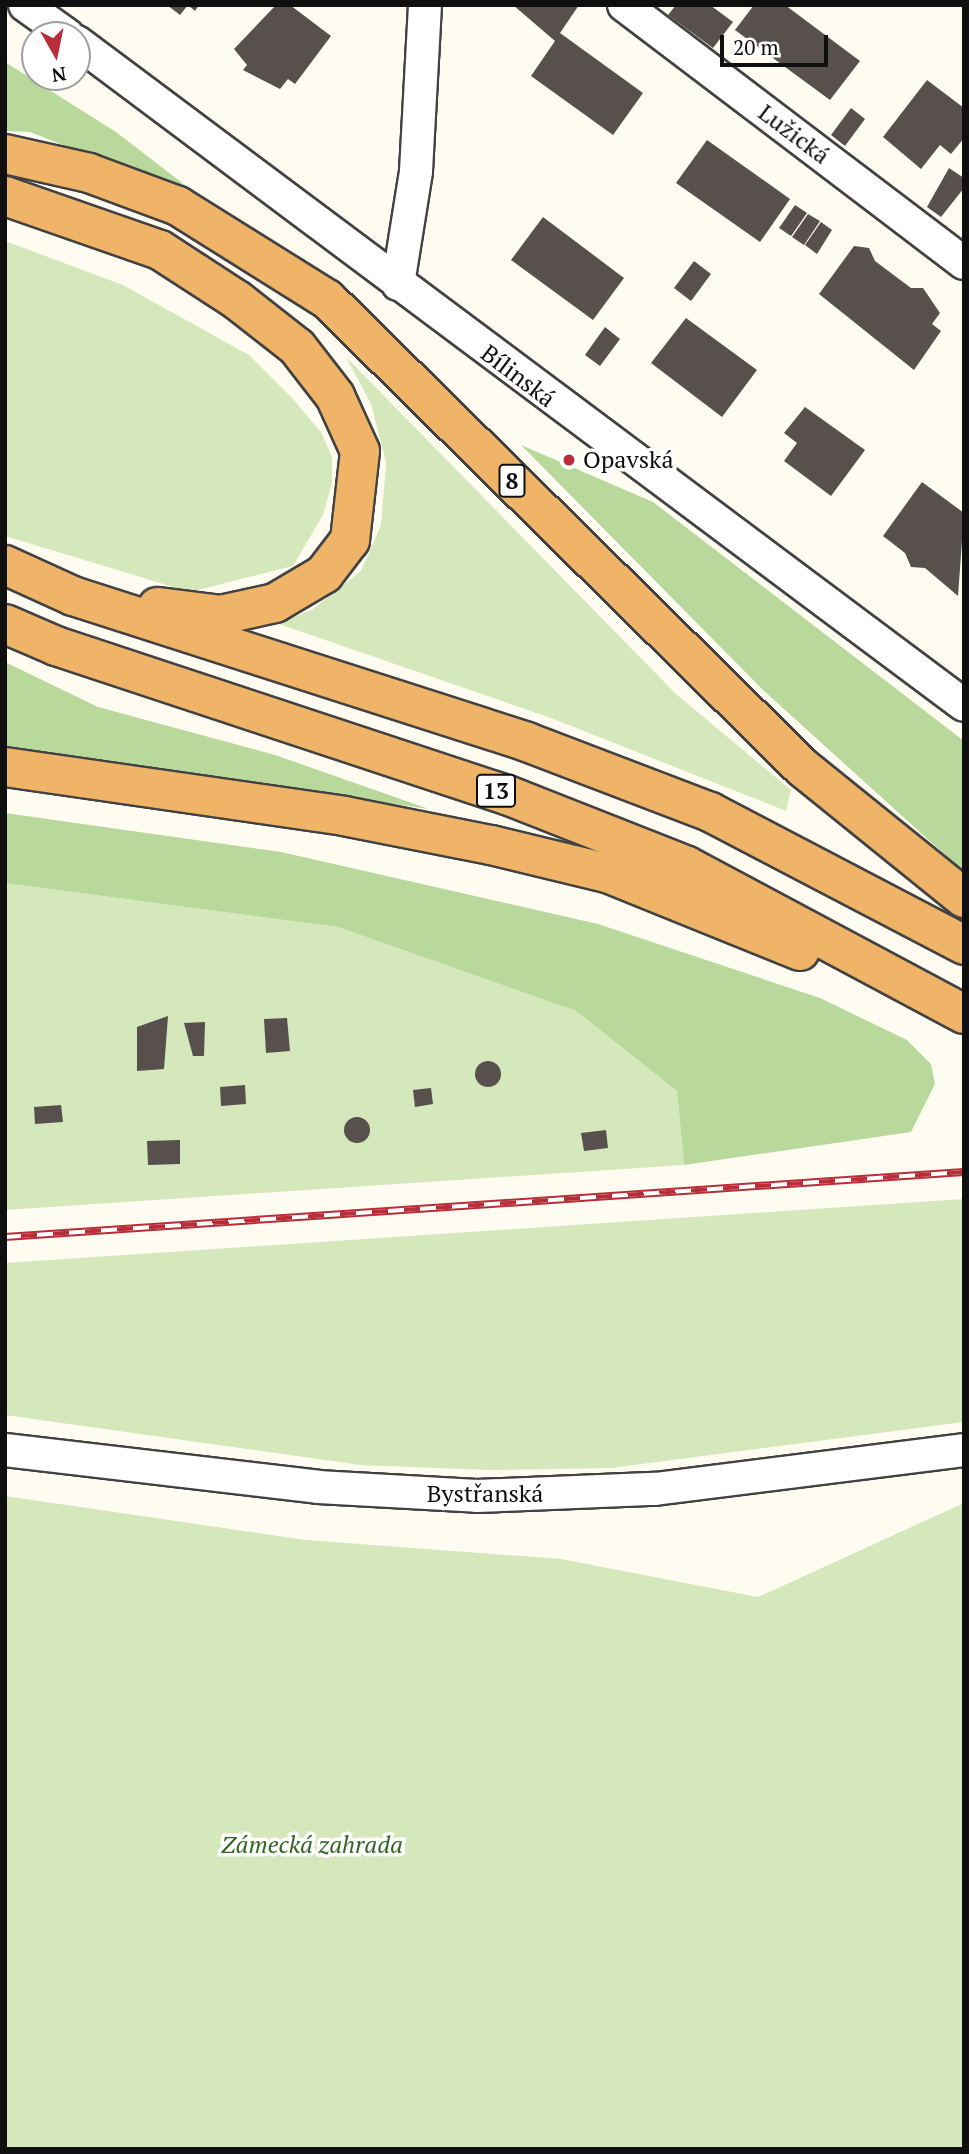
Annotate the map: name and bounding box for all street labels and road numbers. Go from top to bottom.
street label: Lužická [753,98,835,170]
street label: Bílinská [475,339,561,413]
road number: 8 [498,461,526,500]
road number: 13 [475,772,517,810]
street label: Bystřanská [427,1480,543,1508]

